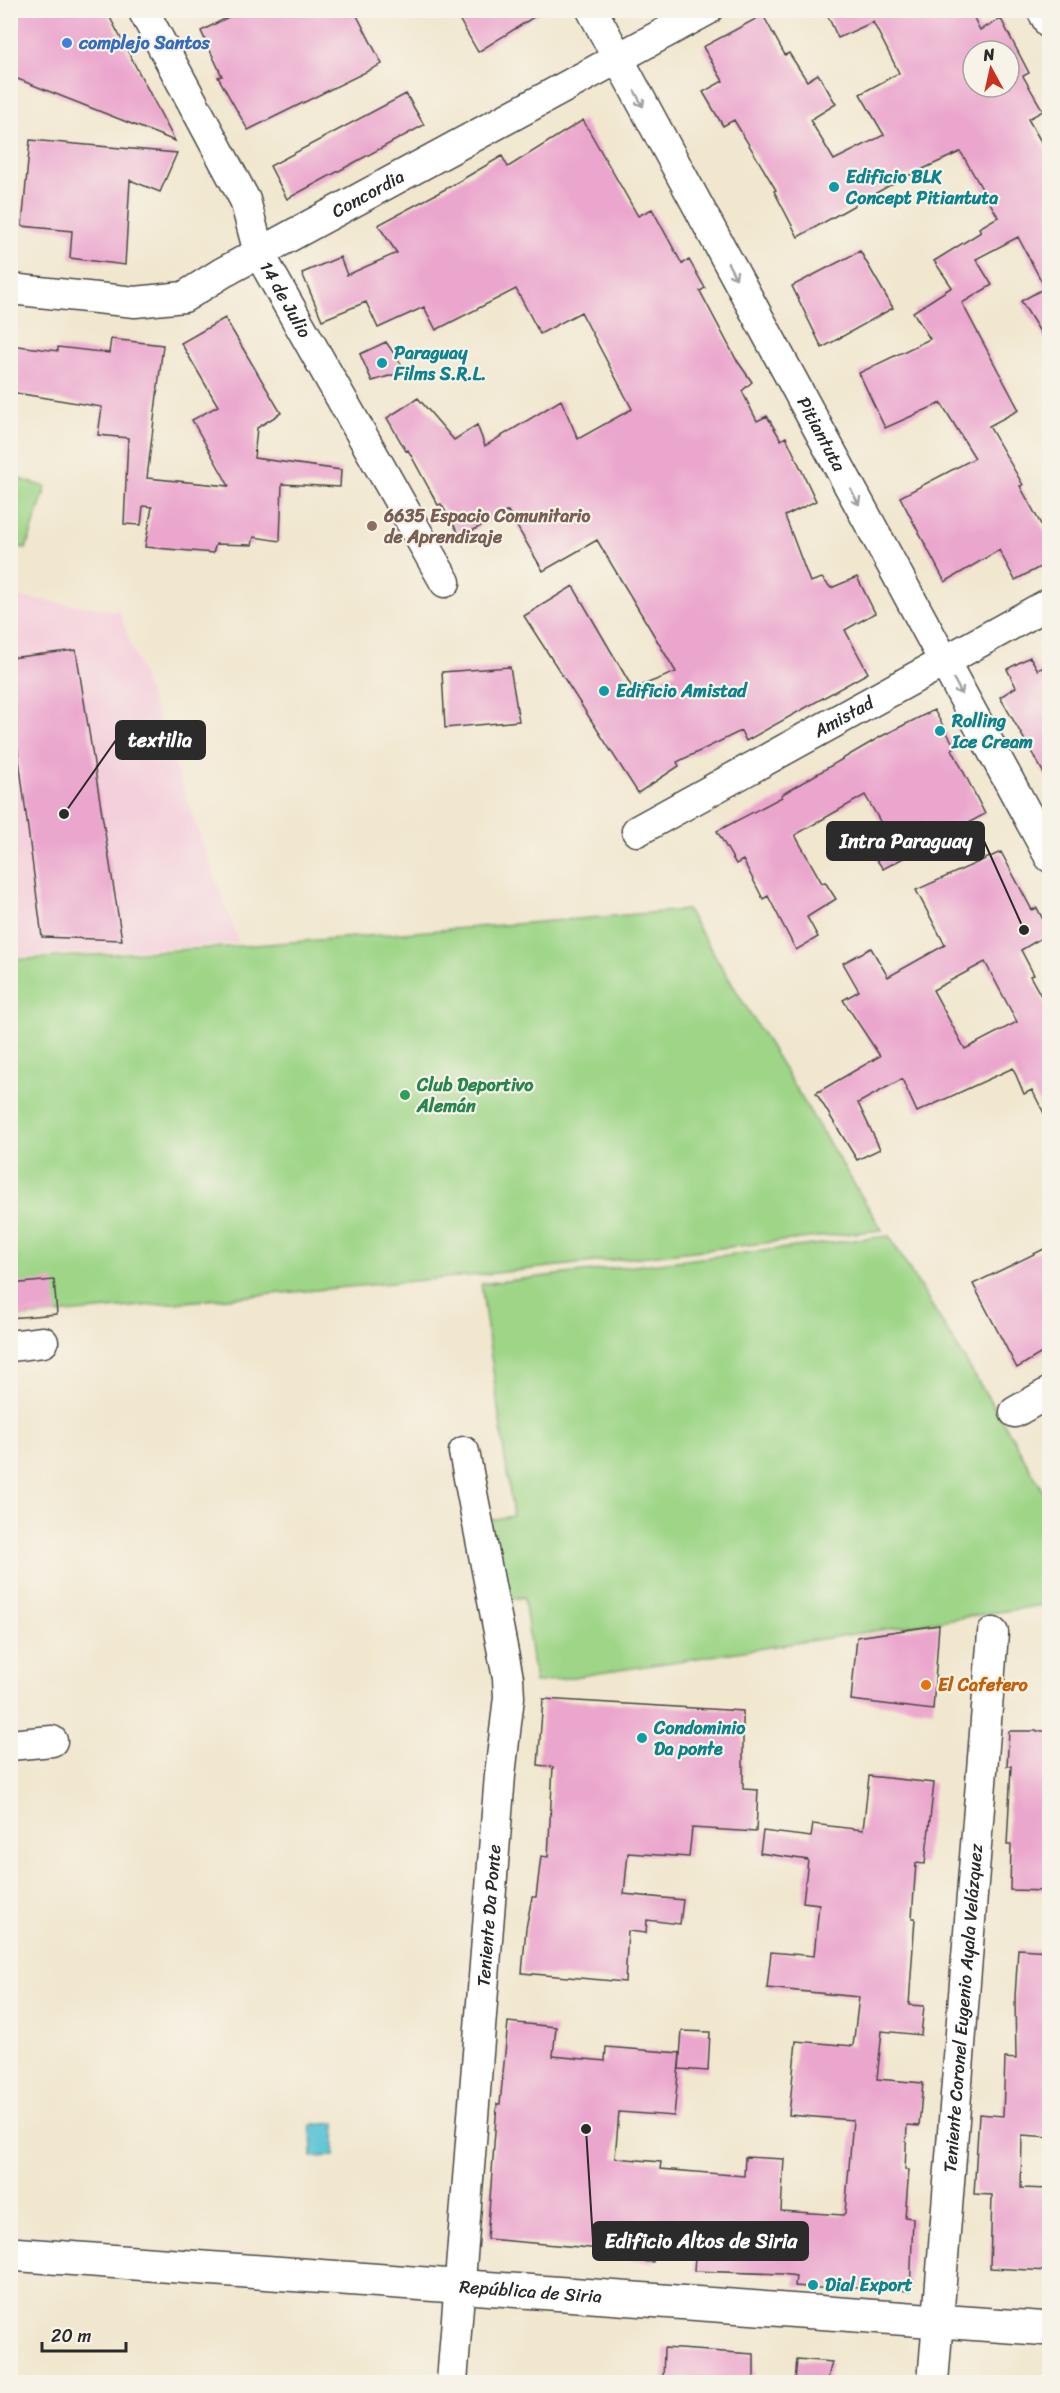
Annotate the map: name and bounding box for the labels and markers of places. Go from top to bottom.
place label: complejo Santos [78,27,210,59]
marker: complejo Santos [60,36,74,50]
place label: Edificio BLK Concept Pitiantuta [845,161,998,214]
marker: Edificio BLK Concept Pitiantuta [827,180,841,194]
place label: Paraguay Films S.R.L. [393,337,486,390]
marker: Paraguay Films S.R.L. [375,356,389,370]
place label: 6635 Espacio Comunitario de Aprendizaje [383,500,591,553]
marker: 6635 Espacio Comunitario de Aprendizaje [365,519,379,533]
place label: Edificio Amistad [616,675,748,707]
marker: Edificio Amistad [597,684,611,698]
place label: Rolling Ice Cream [951,705,1033,758]
callout: textilia [116,721,205,759]
marker: Rolling Ice Cream [933,724,947,738]
callout: Intra Paraguay [827,822,984,860]
place label: Club Deportivo Alemán [416,1069,534,1122]
marker: Club Deportivo Alemán [398,1088,412,1102]
place label: El Cafetero [938,1669,1028,1701]
marker: El Cafetero [919,1678,933,1692]
place label: Condominio Da ponte [653,1712,746,1765]
marker: Condominio Da ponte [635,1731,649,1745]
callout: Edificio Altos de Siria [593,2222,808,2260]
place label: Dial Export [825,2269,913,2301]
marker: Dial Export [806,2278,820,2292]

